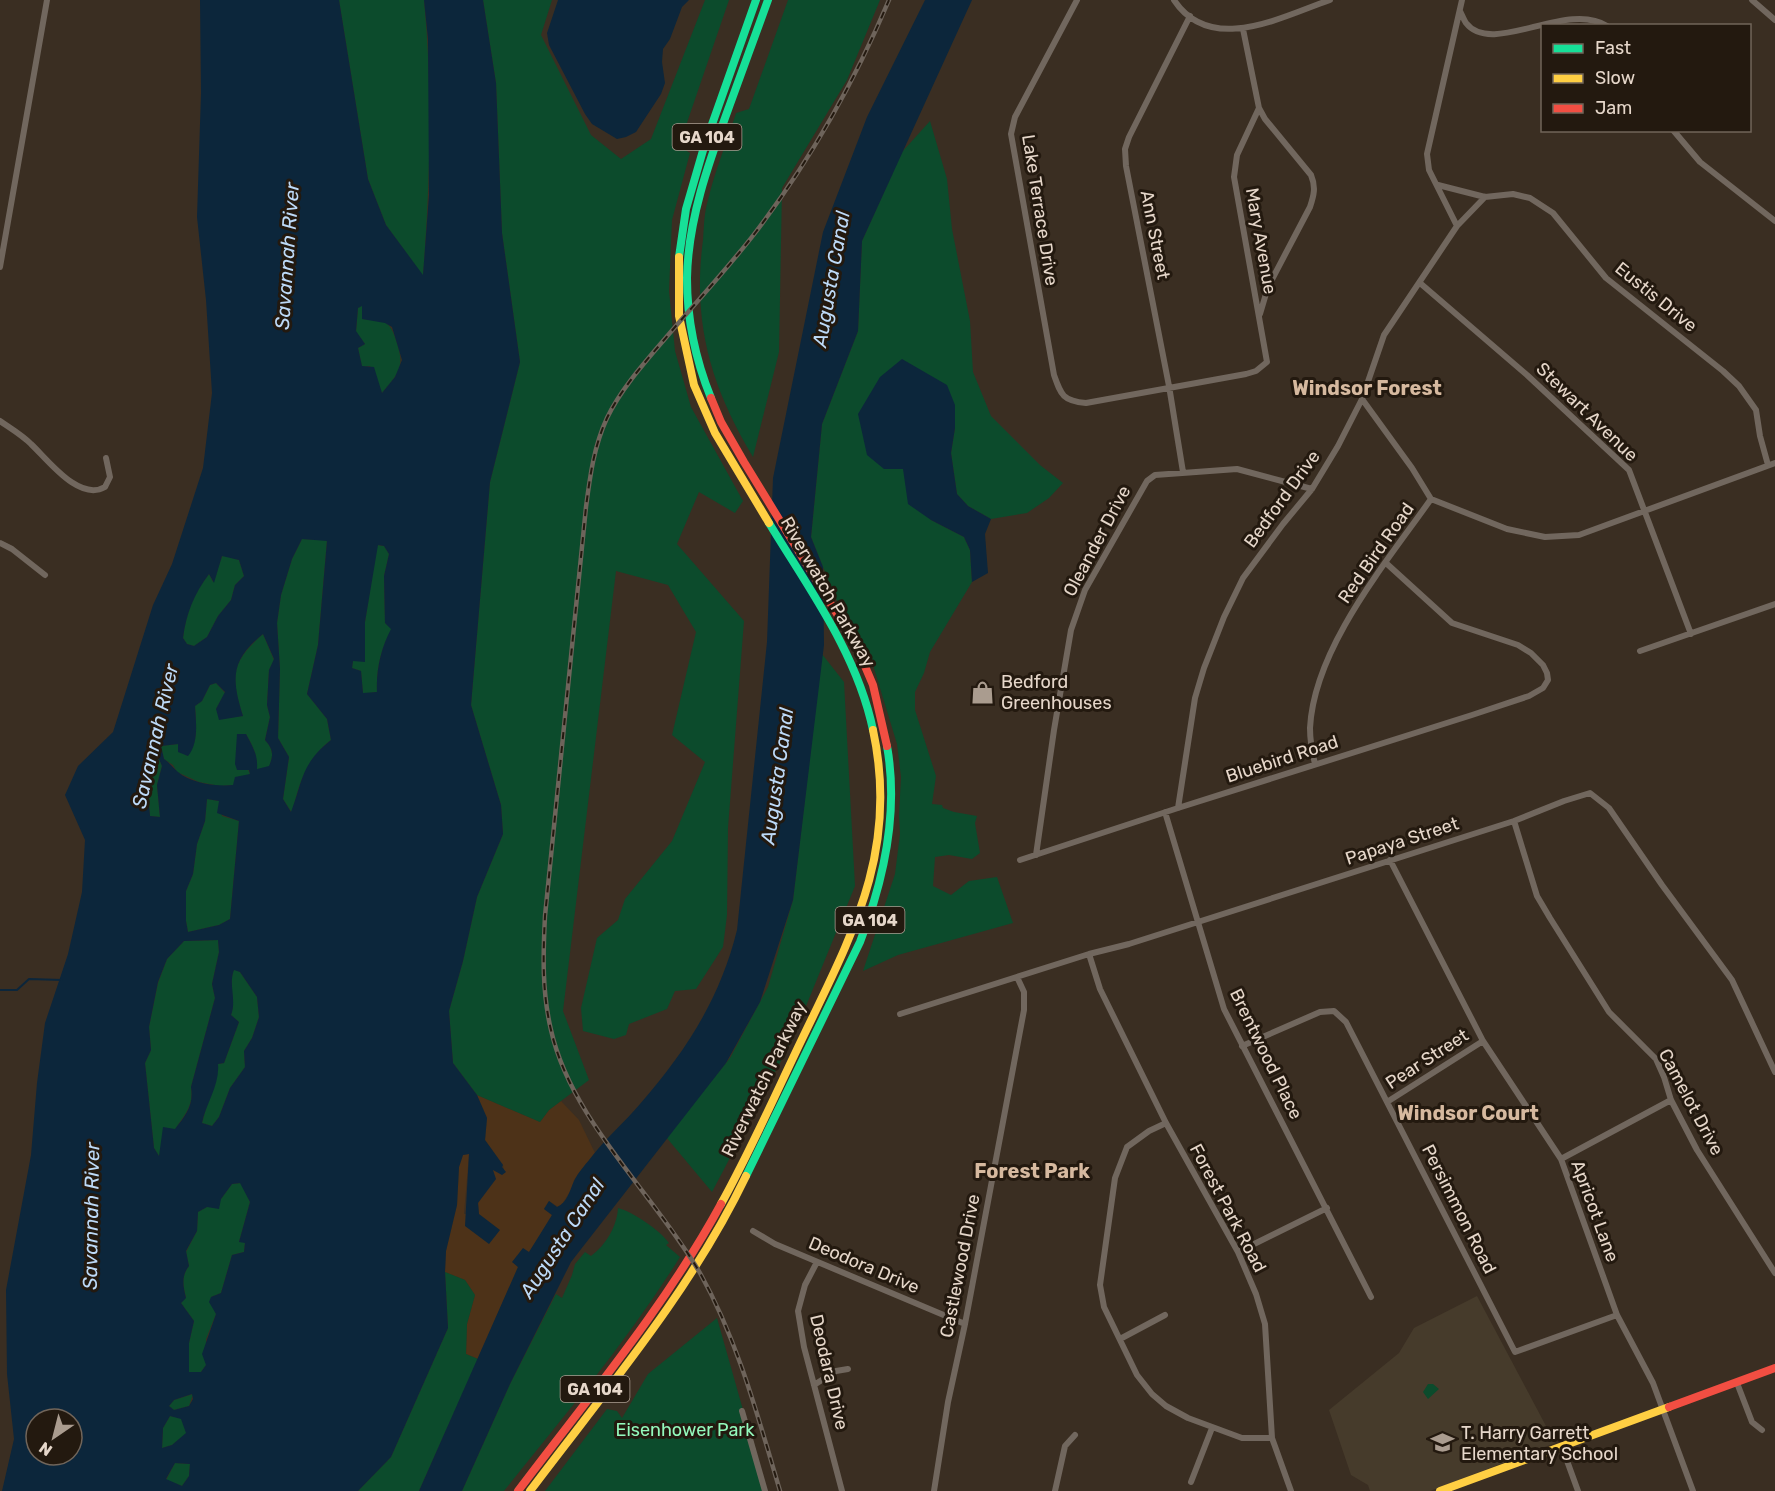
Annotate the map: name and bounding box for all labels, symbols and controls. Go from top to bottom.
legend [1541,24,1751,132]
text: Fast [1595,37,1631,59]
text: Slow [1595,67,1635,89]
text: Jam [1595,97,1632,119]
road number: GA 104 [672,124,742,150]
street label: Lake Terrace Drive [1017,133,1063,287]
water label: Savannah River [270,180,304,330]
street label: Mary Avenue [1241,186,1281,296]
street label: Ann Street [1136,189,1174,281]
water label: Augusta Canal [807,208,855,350]
street label: Eustis Drive [1611,257,1701,337]
street label: Stewart Avenue [1532,358,1642,466]
district label: Windsor Forest [1292,376,1442,400]
street label: Bedford Drive [1239,446,1325,552]
street label: Oleander Drive [1059,482,1135,600]
street label: Red Bird Road [1333,498,1419,608]
street label: Riverwatch Parkway [776,513,880,671]
water label: Savannah River [127,660,184,811]
place label: Bedford Greenhouses [1001,671,1112,714]
shop icon: Bedford Greenhouses [970,679,996,705]
water label: Augusta Canal [755,705,799,847]
street label: Bluebird Road [1223,730,1341,788]
street label: Papaya Street [1343,812,1461,870]
road number: GA 104 [836,907,904,933]
street label: Brentwood Place [1225,985,1307,1123]
street label: Riverwatch Parkway [717,998,811,1160]
street label: Pear Street [1381,1024,1473,1094]
street label: Camelot Drive [1654,1045,1728,1159]
district label: Windsor Court [1397,1101,1539,1125]
street label: Forest Park Road [1185,1140,1271,1276]
water label: Savannah River [78,1141,104,1290]
street label: Persimmon Road [1417,1141,1501,1277]
street label: Apricot Lane [1566,1157,1624,1265]
district label: Forest Park [974,1159,1090,1183]
water label: Augusta Canal [514,1173,610,1303]
street label: Castlewood Drive [935,1192,985,1340]
street label: Deodora Drive [805,1232,923,1298]
street label: Deodara Drive [805,1312,853,1432]
road number: GA 104 [560,1376,630,1402]
north arrow [24,1407,84,1467]
park label: Eisenhower Park [615,1419,755,1441]
place label: T. Harry Garrett Elementary School [1461,1422,1618,1465]
school or university icon: T. Harry Garrett Elementary School [1430,1430,1456,1456]
text: N [36,1438,56,1460]

